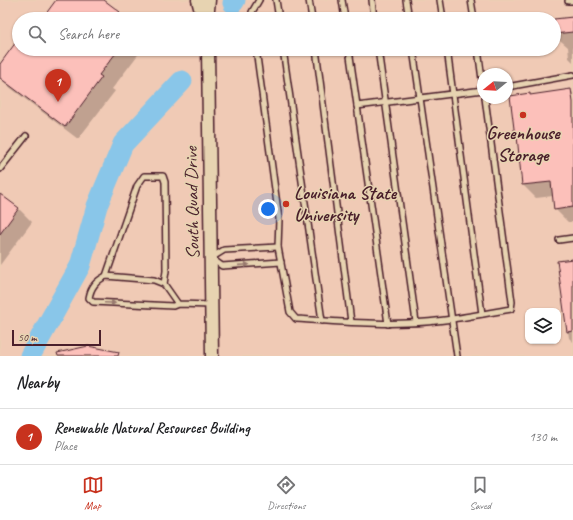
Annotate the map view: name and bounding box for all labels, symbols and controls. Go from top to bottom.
search box [12,12,561,56]
icon: search [26,23,48,45]
text: Search here [58,25,119,44]
north arrow [477,68,513,104]
pin: 1 [45,69,71,102]
marker: Greenhouse Storage [518,110,528,120]
place label: Greenhouse Storage [486,121,561,167]
street label: South Quad Drive [179,145,205,260]
place label: Louisiana State University [294,181,398,227]
your location [258,199,278,219]
marker: Louisiana State University [281,199,291,209]
one-way arrow [238,261,250,268]
one-way arrow [104,300,117,306]
map controls [525,308,561,344]
button: layers [525,308,561,344]
scale bar [12,328,101,347]
text: 50 m [18,330,37,344]
text: Nearby [16,372,59,393]
text: Renewable Natural Resources Building [54,419,250,438]
text: 1 [26,429,32,445]
text: 130 m [529,429,557,445]
text: Place [54,438,77,454]
tab: Map [82,474,104,512]
tab: Directions [267,474,306,512]
tab: Saved [469,474,491,512]

